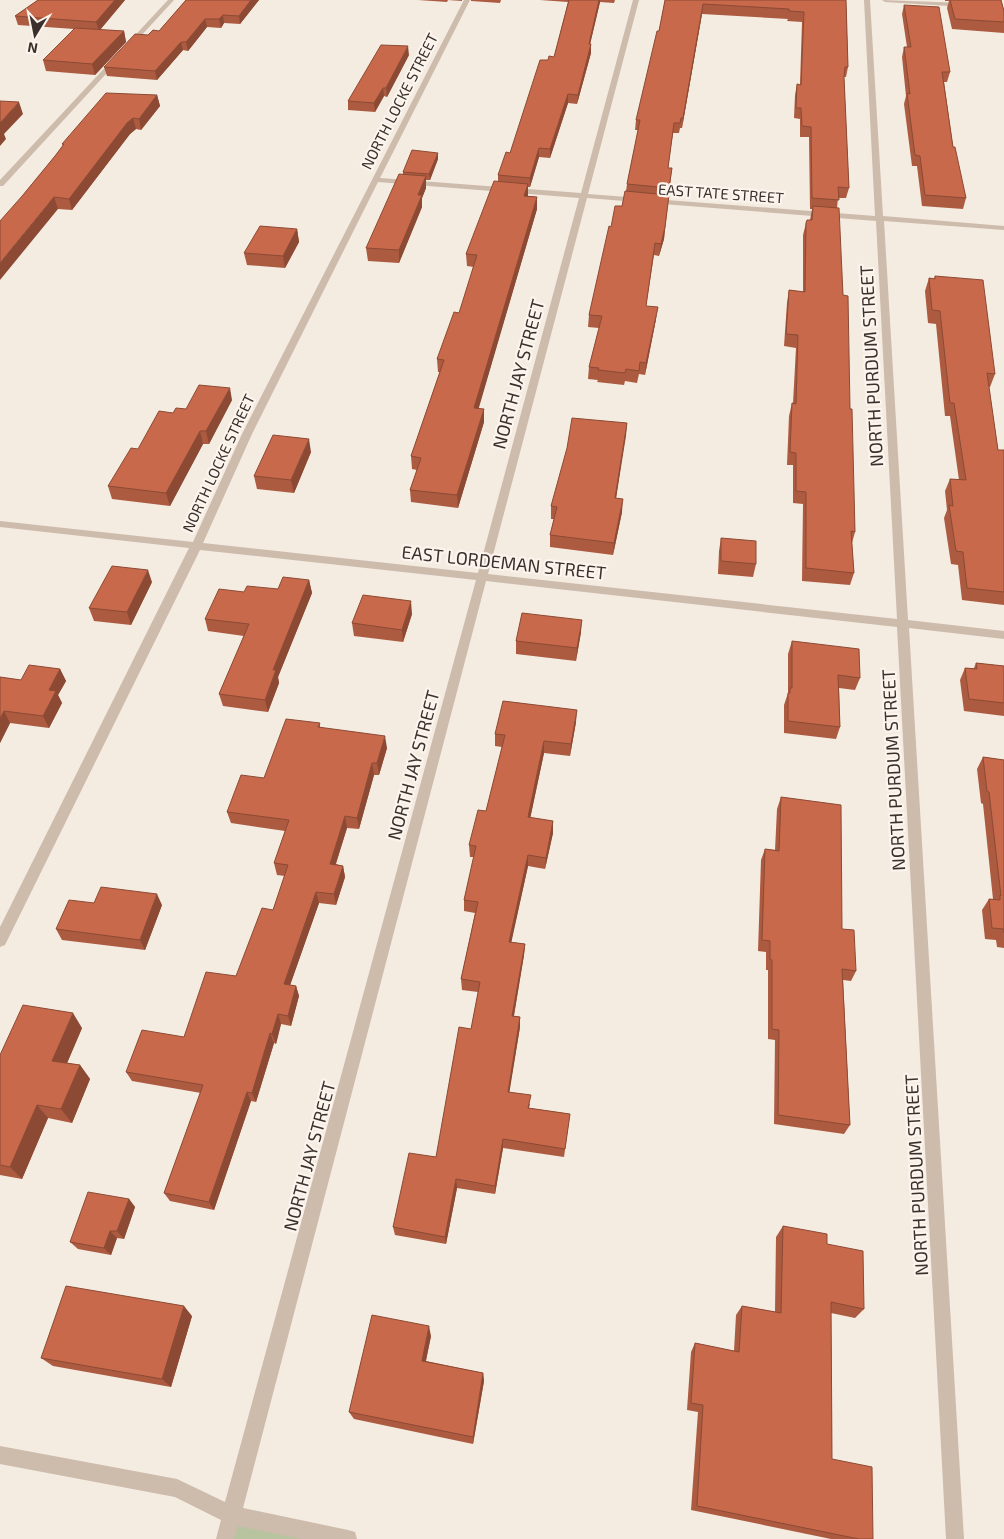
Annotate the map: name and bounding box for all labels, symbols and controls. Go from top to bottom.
north arrow [10,10,60,60]
street label: NORTH LOCKE STREET [357,30,441,172]
text: N [26,39,39,58]
street label: EAST TATE STREET [657,180,785,206]
street label: NORTH PURDUM STREET [855,264,887,467]
street label: NORTH JAY STREET [487,296,549,451]
street label: NORTH LOCKE STREET [178,391,258,535]
street label: EAST LORDEMAN STREET [401,540,608,584]
street label: NORTH PURDUM STREET [877,668,909,871]
street label: NORTH JAY STREET [382,687,444,842]
street label: NORTH PURDUM STREET [900,1073,932,1276]
street label: NORTH JAY STREET [278,1078,340,1233]

